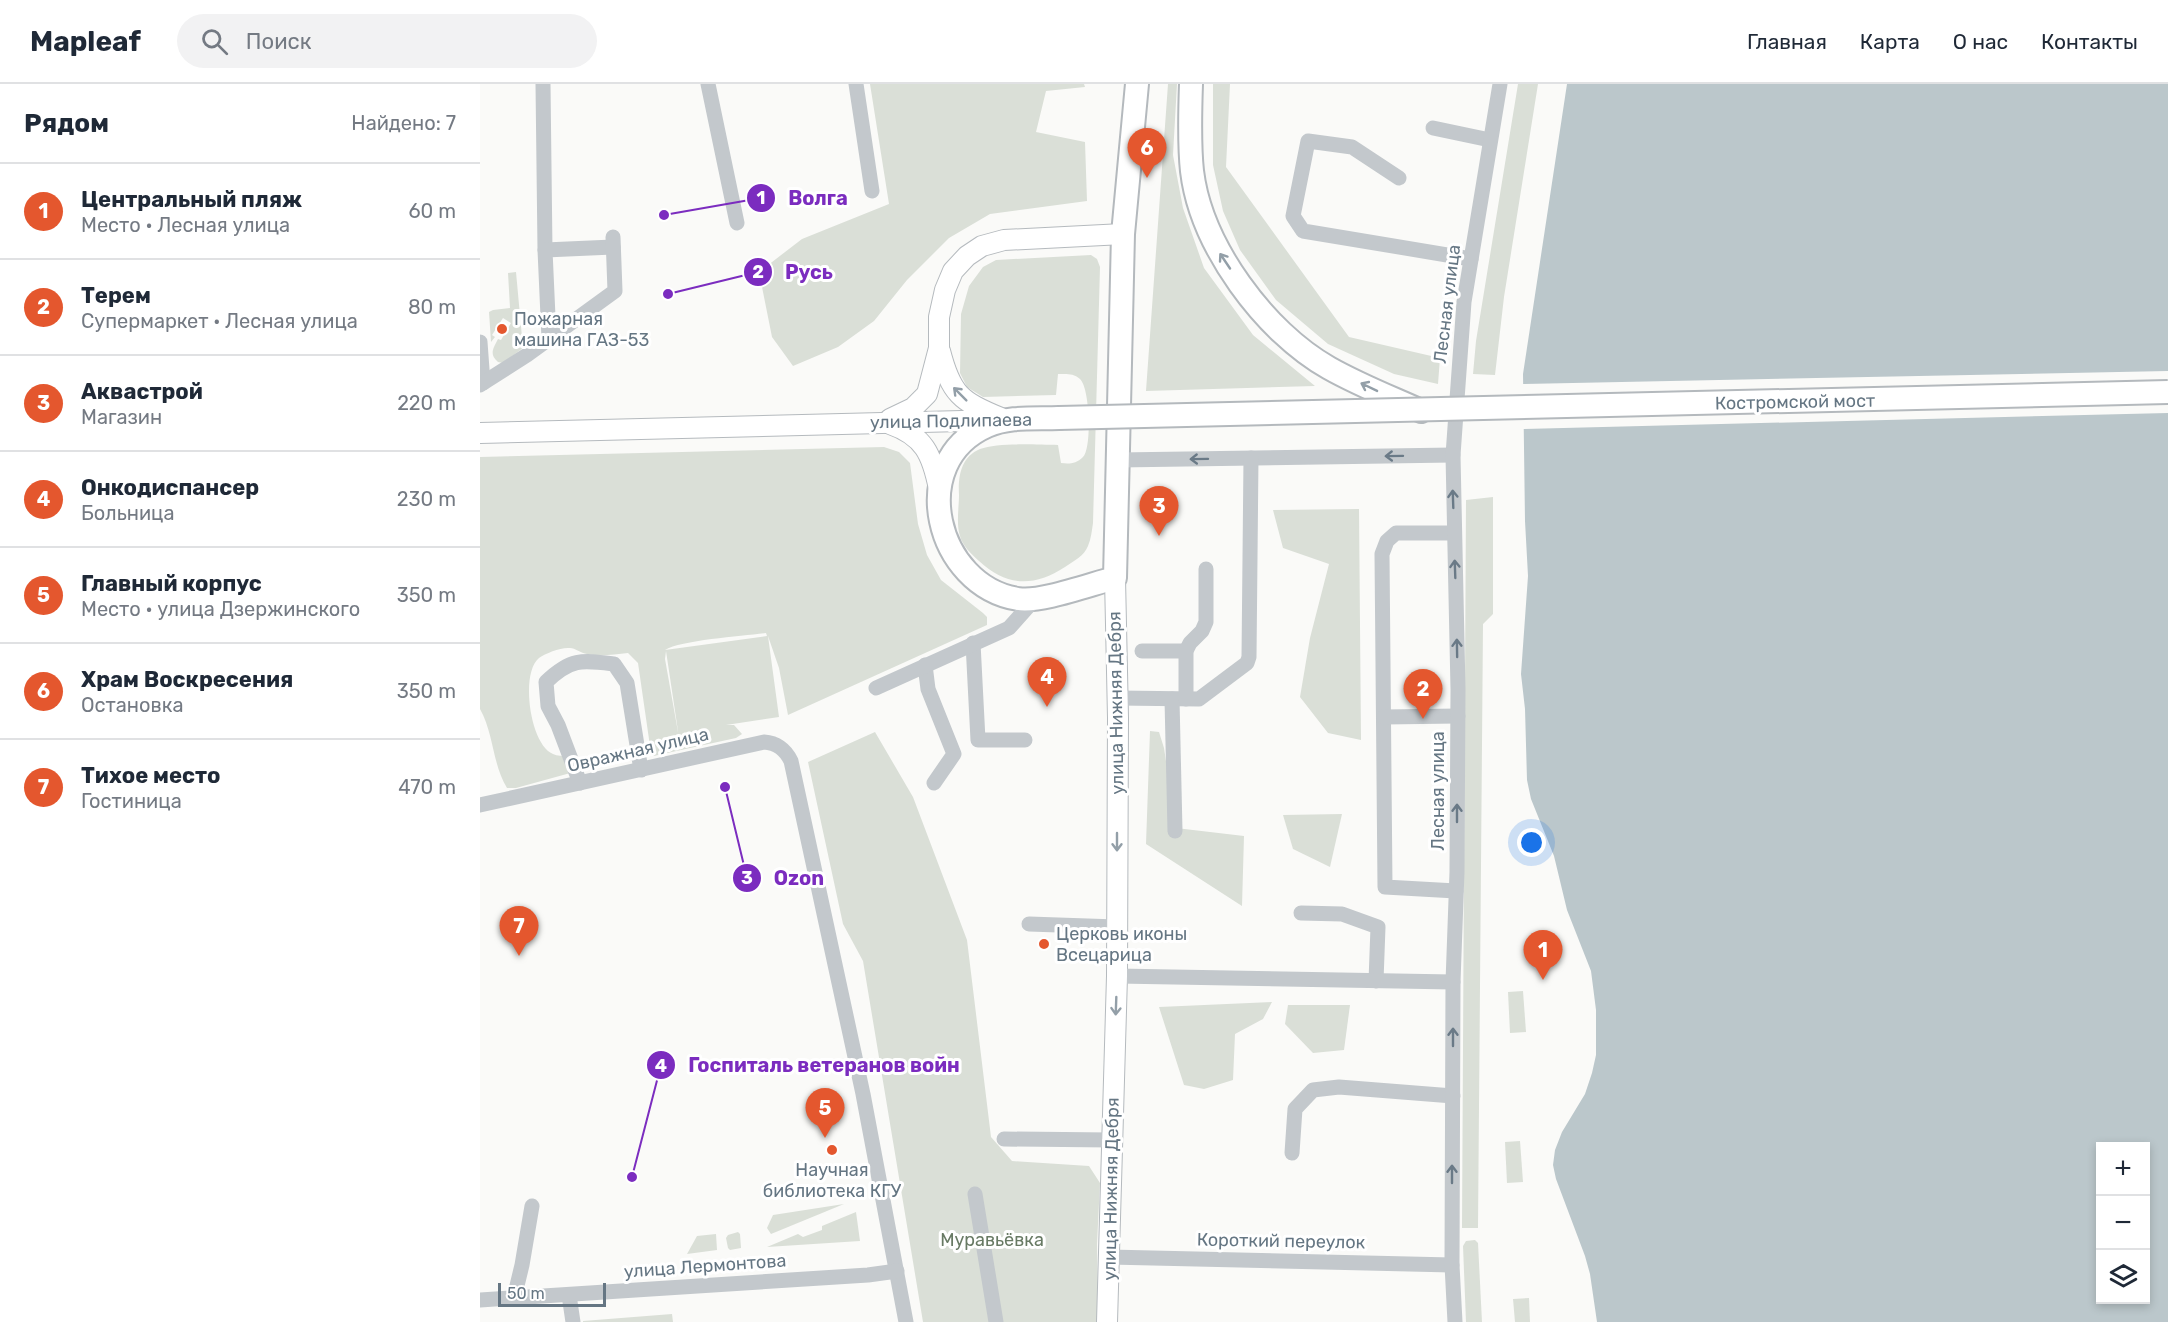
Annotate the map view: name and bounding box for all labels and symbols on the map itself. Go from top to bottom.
pin: 6 [1128,128,1166,178]
callout: Волга [746,179,859,217]
text: Волга [788,186,848,210]
text: 1 [757,187,765,209]
street label: Лесная улица [1429,243,1465,365]
callout: Русь [743,253,845,291]
one-way arrow [1219,253,1231,270]
text: Русь [785,260,833,284]
text: 2 [752,261,764,283]
place label: Пожарная машина ГАЗ-53 [514,308,649,351]
marker: Пожарная машина ГАЗ-53 [495,322,509,336]
one-way arrow [1360,381,1378,393]
one-way arrow [953,387,967,402]
street label: Костромской мост [1715,390,1875,414]
street label: улица Подлипаева [870,409,1032,433]
one-way arrow [1385,450,1405,462]
one-way arrow [1190,453,1210,465]
pin: 3 [1140,486,1178,536]
one-way arrow [1447,490,1458,510]
one-way arrow [1450,560,1461,580]
street label: улица Нижняя Дебря [1103,611,1129,795]
one-way arrow [1451,638,1463,658]
pin: 4 [1028,658,1066,707]
pin: 2 [1404,670,1442,719]
street label: Овражная улица [565,723,711,777]
street label: Лесная улица [1427,731,1449,851]
one-way arrow [1451,804,1463,824]
your location [1517,828,1546,857]
one-way arrow [1111,831,1123,851]
callout: Ozon [732,859,836,897]
text: Ozon [774,866,824,890]
text: 3 [741,867,753,889]
pin: 7 [500,906,538,956]
place label: Церковь иконы Всецарица [1056,923,1187,966]
pin: 1 [1524,930,1562,980]
marker: Церковь иконы Всецарица [1037,937,1051,951]
one-way arrow [1110,996,1122,1016]
one-way arrow [1447,1028,1459,1048]
callout: Госпиталь ветеранов войн [646,1046,972,1084]
text: Госпиталь ветеранов войн [688,1053,960,1077]
text: 4 [655,1055,667,1077]
pin: 5 [806,1088,844,1138]
street label: улица Нижняя Дебря [1098,1097,1124,1281]
marker: Научная библиотека КГУ [825,1143,839,1157]
place label: Научная библиотека КГУ [763,1159,902,1202]
one-way arrow [1446,1165,1458,1185]
park label: Муравьёвка [940,1229,1044,1251]
street label: Короткий переулок [1197,1229,1366,1253]
street label: улица Лермонтова [623,1249,787,1283]
scale bar [498,1280,606,1308]

